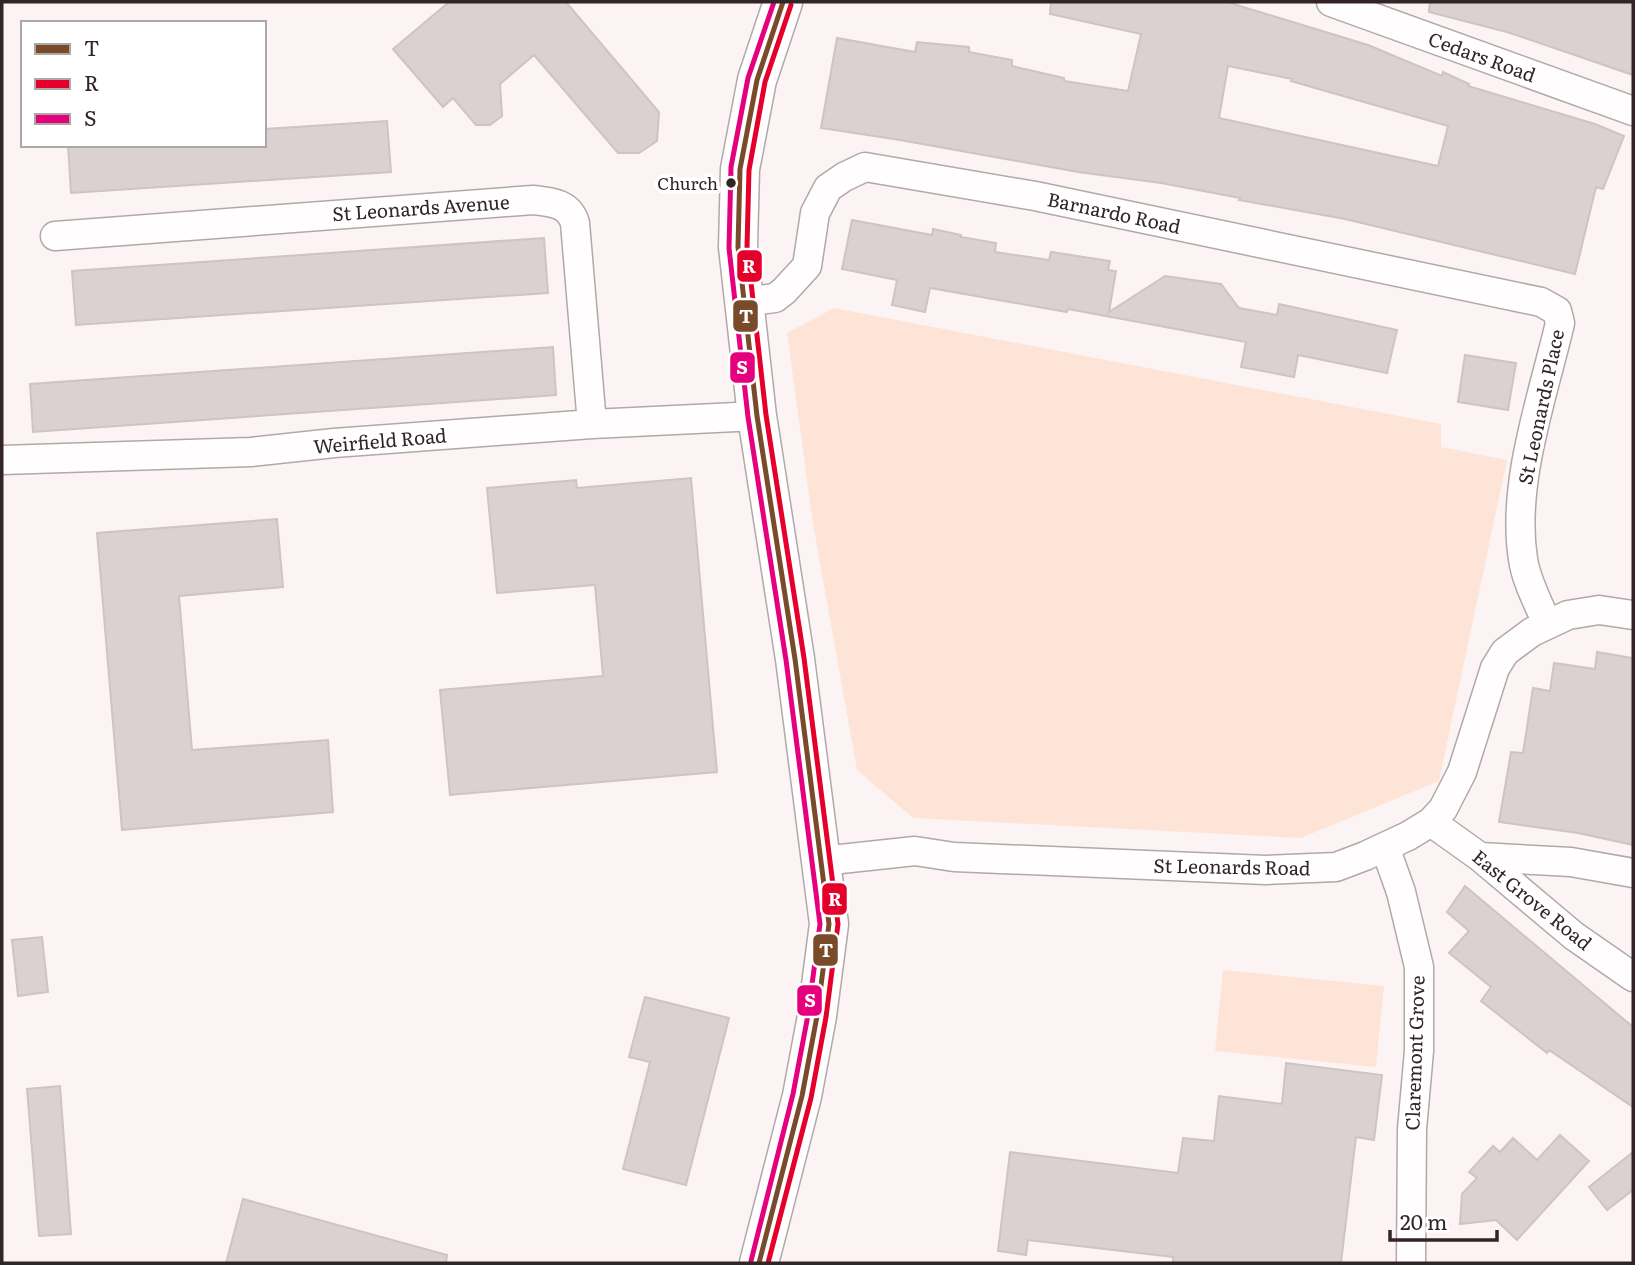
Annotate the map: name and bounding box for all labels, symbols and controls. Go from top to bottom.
legend [21,21,266,147]
street label: Cedars Road [1425,24,1540,89]
text: T [84,31,100,62]
text: R [84,66,99,97]
text: S [84,101,97,132]
place label: Church [657,170,718,195]
marker: Church [724,176,738,190]
street label: Barnardo Road [1045,184,1184,240]
street label: St Leonards Avenue [331,187,511,227]
line badge: R [736,249,763,283]
text: R [742,251,756,279]
line badge: T [732,299,759,333]
text: T [739,301,753,329]
street label: St Leonards Place [1510,326,1570,487]
line badge: S [729,351,756,384]
text: S [736,352,748,380]
street label: Weirfield Road [312,420,448,460]
street label: East Grove Road [1467,842,1599,956]
street label: St Leonards Road [1153,851,1311,881]
line badge: R [821,882,848,916]
text: R [828,884,842,912]
line badge: T [812,933,839,967]
text: T [819,935,833,963]
street label: Claremont Grove [1397,975,1431,1131]
line badge: S [796,984,823,1017]
text: S [804,985,816,1013]
scale bar [1390,1198,1497,1242]
text: 20 m [1400,1205,1447,1236]

